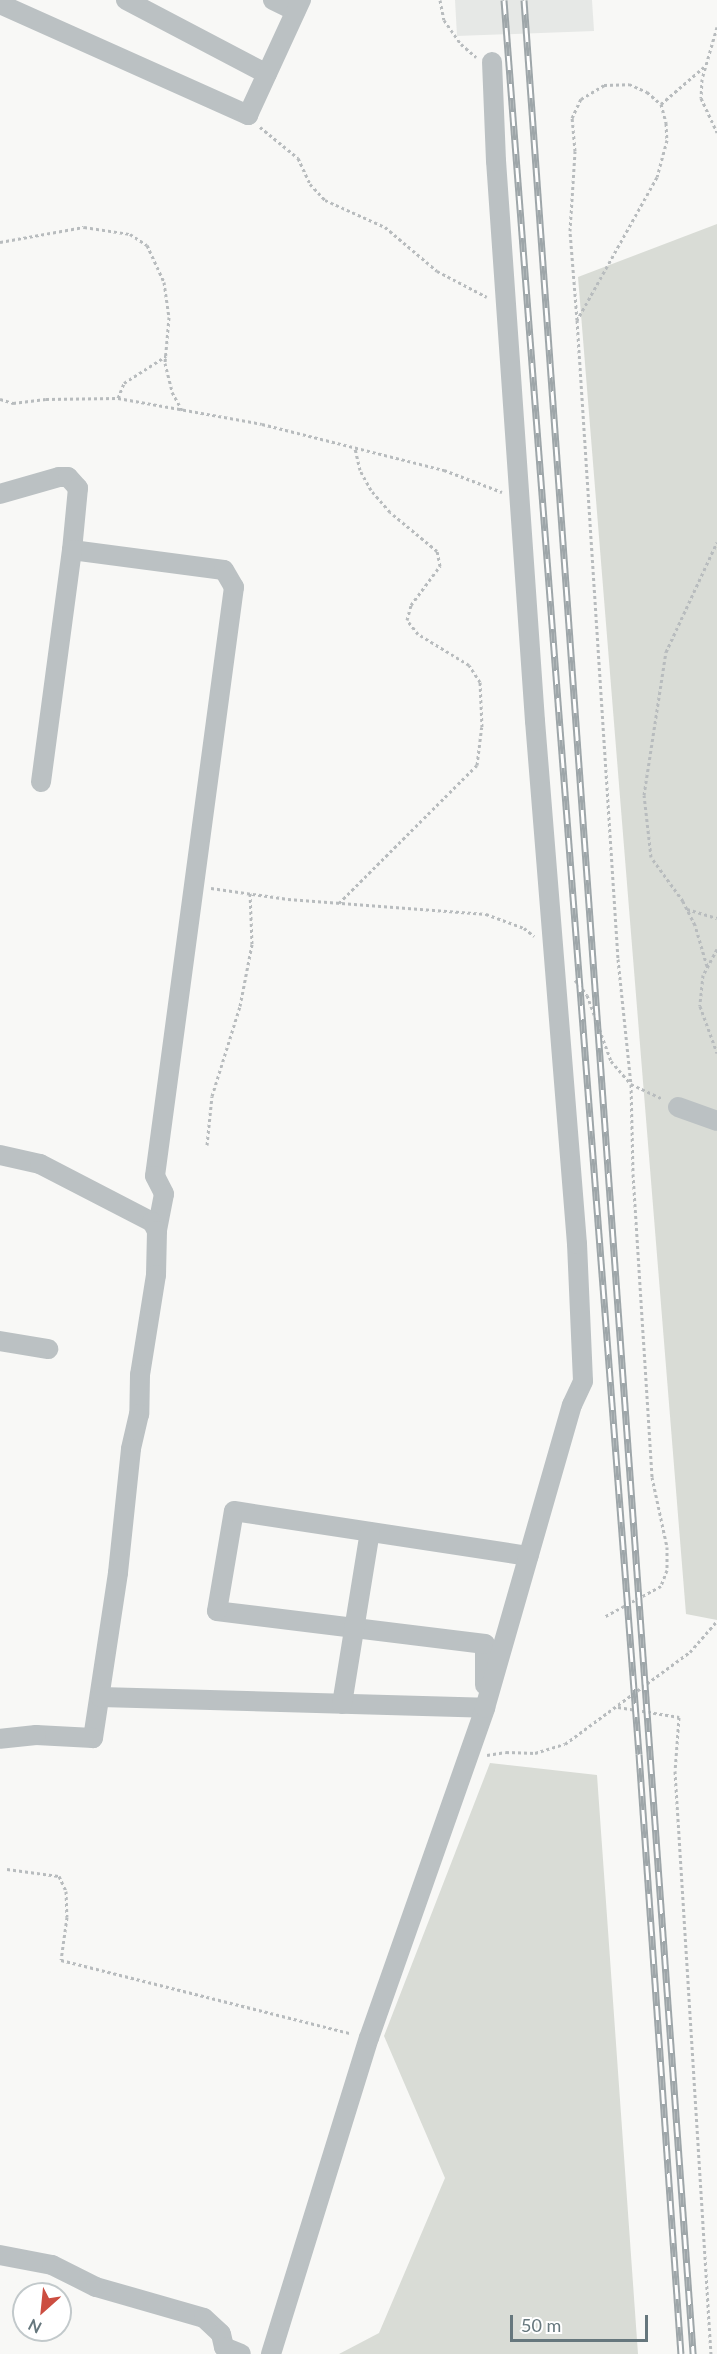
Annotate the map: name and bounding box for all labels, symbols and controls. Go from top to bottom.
north arrow [12,2282,72,2342]
scale bar [513,2303,651,2341]
text: 50 m [521,2314,561,2336]
text: N [25,2315,44,2338]

